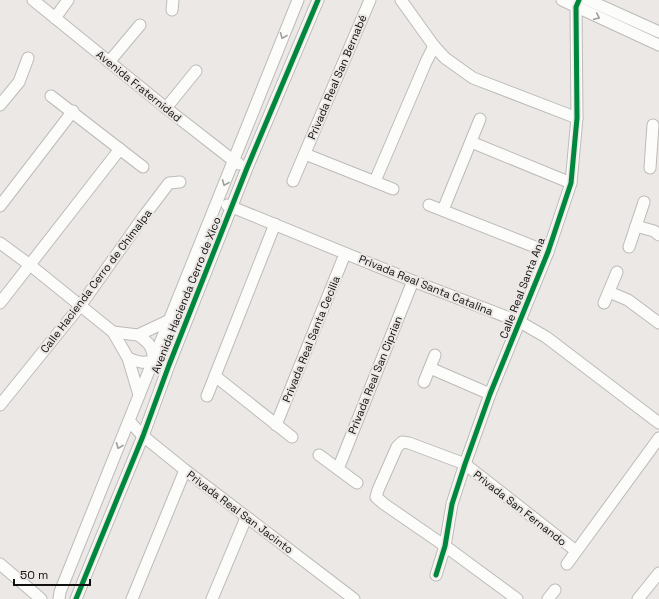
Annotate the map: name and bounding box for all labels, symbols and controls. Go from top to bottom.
one-way arrow [592,12,600,20]
street label: Privada Real San Bernabé [304,13,370,141]
one-way arrow [280,33,288,40]
street label: Avenida Fraternidad [93,47,185,125]
one-way arrow [222,179,230,187]
street label: Calle Hacienda Cerro de Chimalpa [37,206,155,356]
street label: Avenida Hacienda Cerro de Xico [148,215,224,375]
street label: Calle Real Santa Ana [496,235,548,341]
street label: Privada Real Santa Catalina [357,252,496,319]
street label: Privada Real Santa Cecilia [279,273,343,404]
street label: Privada Real San Ciprian [345,314,405,436]
one-way arrow [116,442,124,450]
street label: Privada Real San Jacinto [184,467,296,557]
street label: Privada San Fernando [471,467,570,549]
scale bar [14,561,90,587]
text: 50 m [20,567,48,583]

